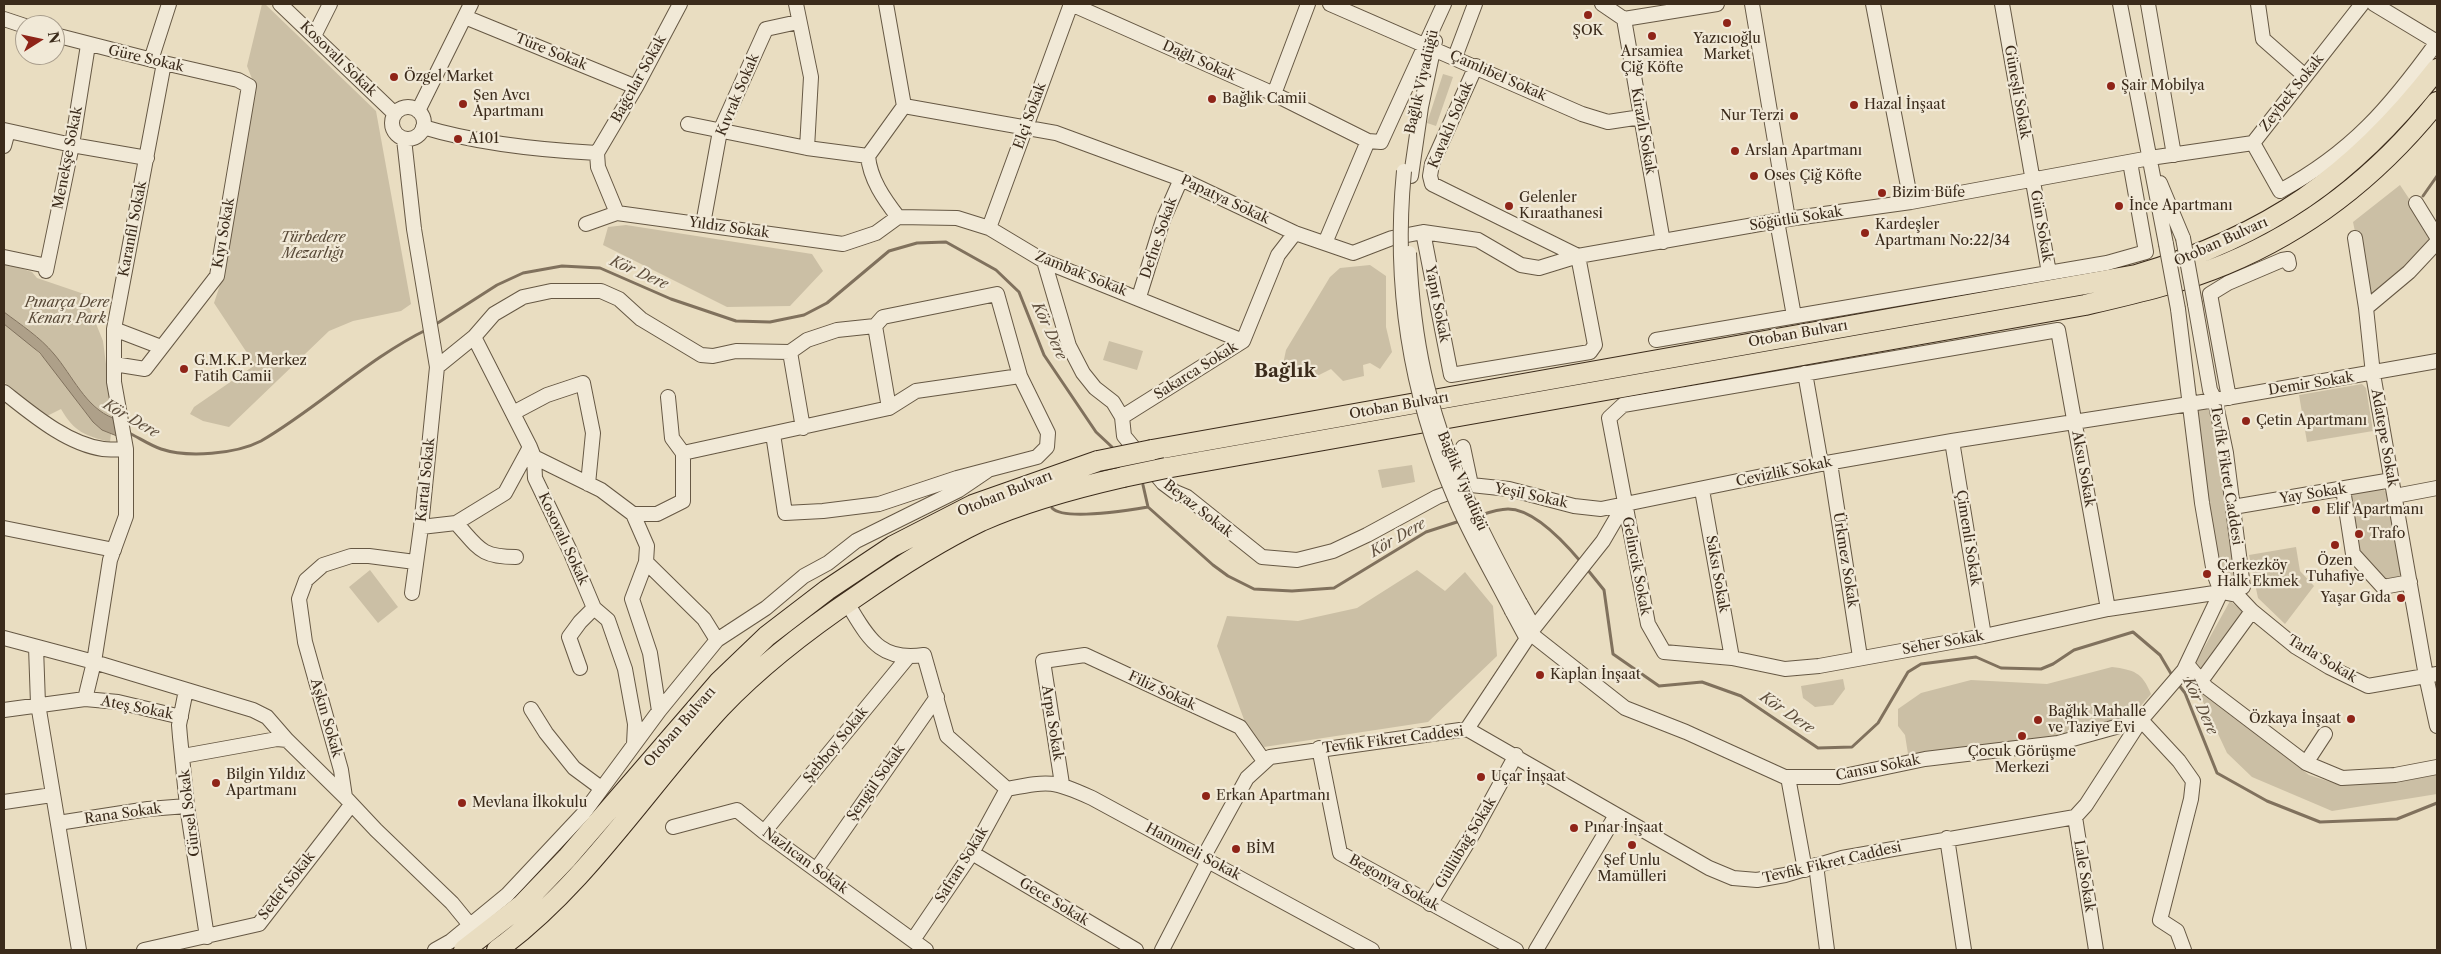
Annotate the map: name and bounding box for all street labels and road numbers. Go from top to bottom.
street label: Kosovalı Sokak [296,18,380,100]
street label: Bağlık Viyadüğü [1402,28,1442,136]
street label: Türe Sokak [513,30,589,74]
street label: Bağcılar Sokak [608,32,670,126]
street label: Dağlı Sokak [1160,37,1238,85]
street label: Güre Sokak [106,42,186,76]
street label: Güneşli Sokak [2000,44,2034,140]
street label: Çamlıbel Sokak [1447,47,1549,105]
street label: Kıvrak Sokak [713,51,763,139]
street label: Zeybek Sokak [2257,51,2327,135]
street label: Kavaklı Sokak [1425,79,1477,171]
street label: Elçi Sokak [1010,80,1050,152]
street label: Kirazlı Sokak [1627,86,1659,176]
street label: Menekşe Sokak [50,105,86,211]
street label: Papatya Sokak [1178,172,1272,228]
street label: Karanfil Sokak [115,180,151,278]
street label: Gün Sokak [2026,189,2056,263]
street label: Defne Sokak [1137,195,1181,281]
street label: Kıyı Sokak [210,197,238,269]
street label: Söğütlü Sokak [1748,203,1844,235]
street label: Yıldız Sokak [688,214,770,242]
street label: Otoban Bulvarı [2172,214,2270,270]
street label: Zambak Sokak [1033,248,1129,300]
street label: Yapıt Sokak [1421,264,1453,344]
street label: Otoban Bulvarı [1747,317,1849,351]
street label: Sakarca Sokak [1151,339,1241,403]
street label: Demir Sokak [2267,369,2355,399]
street label: Adatepe Sokak [2367,388,2401,488]
street label: Otoban Bulvarı [1348,389,1450,423]
street label: Tevfik Fikret Caddesi [2207,404,2245,546]
street label: Bağlık Viyadüğü [1434,429,1490,533]
street label: Aksu Sokak [2068,430,2098,508]
street label: Kartal Sokak [413,437,439,523]
street label: Cevizlik Sokak [1734,454,1834,490]
street label: Otoban Bulvarı [955,467,1055,521]
street label: Beyaz Sokak [1160,477,1236,541]
street label: Yeşil Sokak [1493,480,1569,512]
street label: Yay Sokak [2278,480,2348,508]
street label: Çimenli Sokak [1952,489,1984,587]
street label: Kosovalı Sokak [534,490,592,588]
street label: Ürkmez Sokak [1829,511,1861,609]
street label: Gelincik Sokak [1618,515,1654,617]
street label: Saksı Sokak [1702,534,1732,614]
street label: Seher Sokak [1901,628,1985,658]
street label: Tarla Sokak [2284,632,2360,686]
street label: Filiz Sokak [1125,668,1199,714]
street label: Aşkın Sokak [307,676,345,760]
street label: Otoban Bulvarı [641,684,719,770]
street label: Arpa Sokak [1038,684,1066,762]
street label: Ateş Sokak [100,693,174,723]
street label: Şebboy Sokak [800,704,872,786]
street label: Tevfik Fikret Caddesi [1321,723,1465,757]
street label: Şengül Sokak [844,742,908,824]
street label: Cansu Sokak [1834,752,1922,784]
street label: Gürsel Sokak [176,768,204,858]
street label: Güllübağ Sokak [1432,794,1500,892]
street label: Rana Sokak [83,800,163,828]
street label: Hanımeli Sokak [1142,820,1244,884]
street label: Nazlıcan Sokak [759,824,851,898]
street label: Safran Sokak [932,824,992,906]
street label: Tevfik Fikret Caddesi [1761,839,1903,887]
street label: Lale Sokak [2070,839,2098,913]
street label: Sedef Sokak [255,849,319,923]
street label: Begonya Sokak [1346,851,1442,915]
street label: Gece Sokak [1016,875,1092,929]

